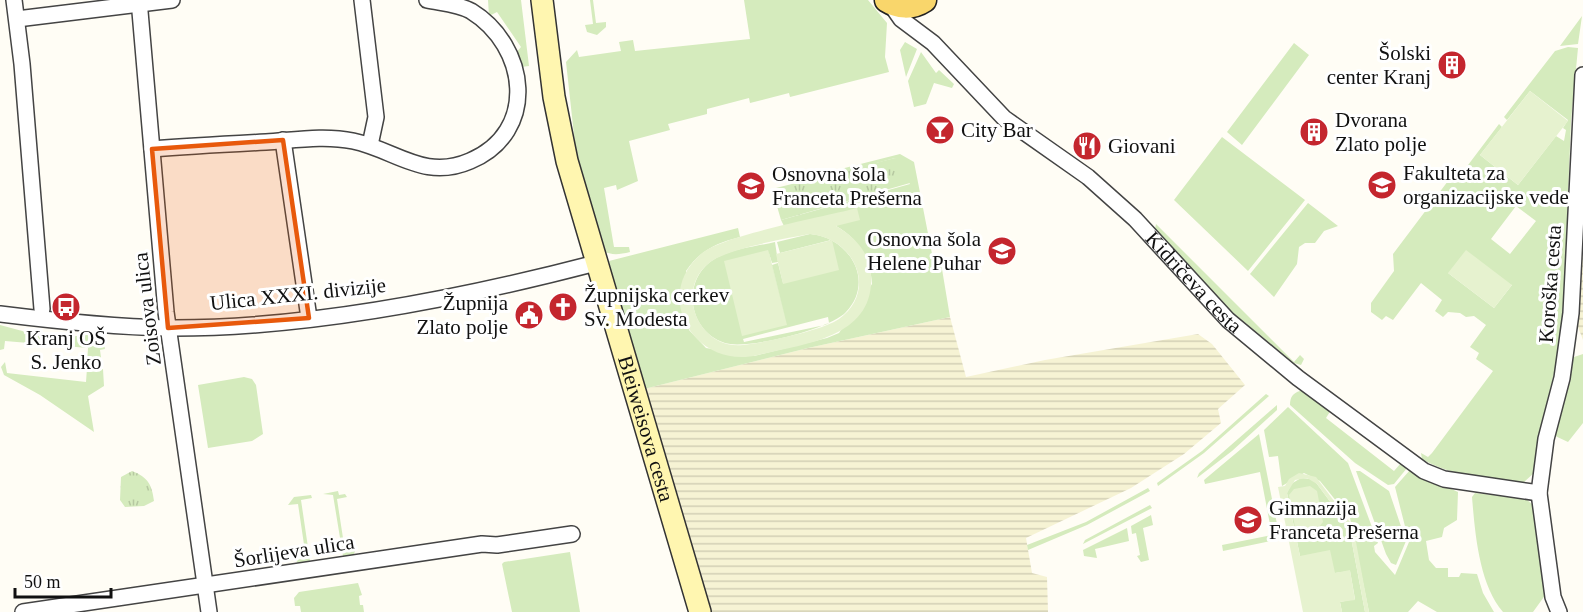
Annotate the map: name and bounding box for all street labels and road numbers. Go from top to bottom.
street label: Koroška cesta [1534,223,1566,344]
street label: Kidričeva cesta [1141,226,1247,339]
street label: Zoisova ulica [128,250,166,367]
street label: Ulica XXXI. divizije [209,273,387,315]
street label: Bleiweisova cesta [613,353,679,505]
street label: Šorlijeva ulica [232,530,357,572]

